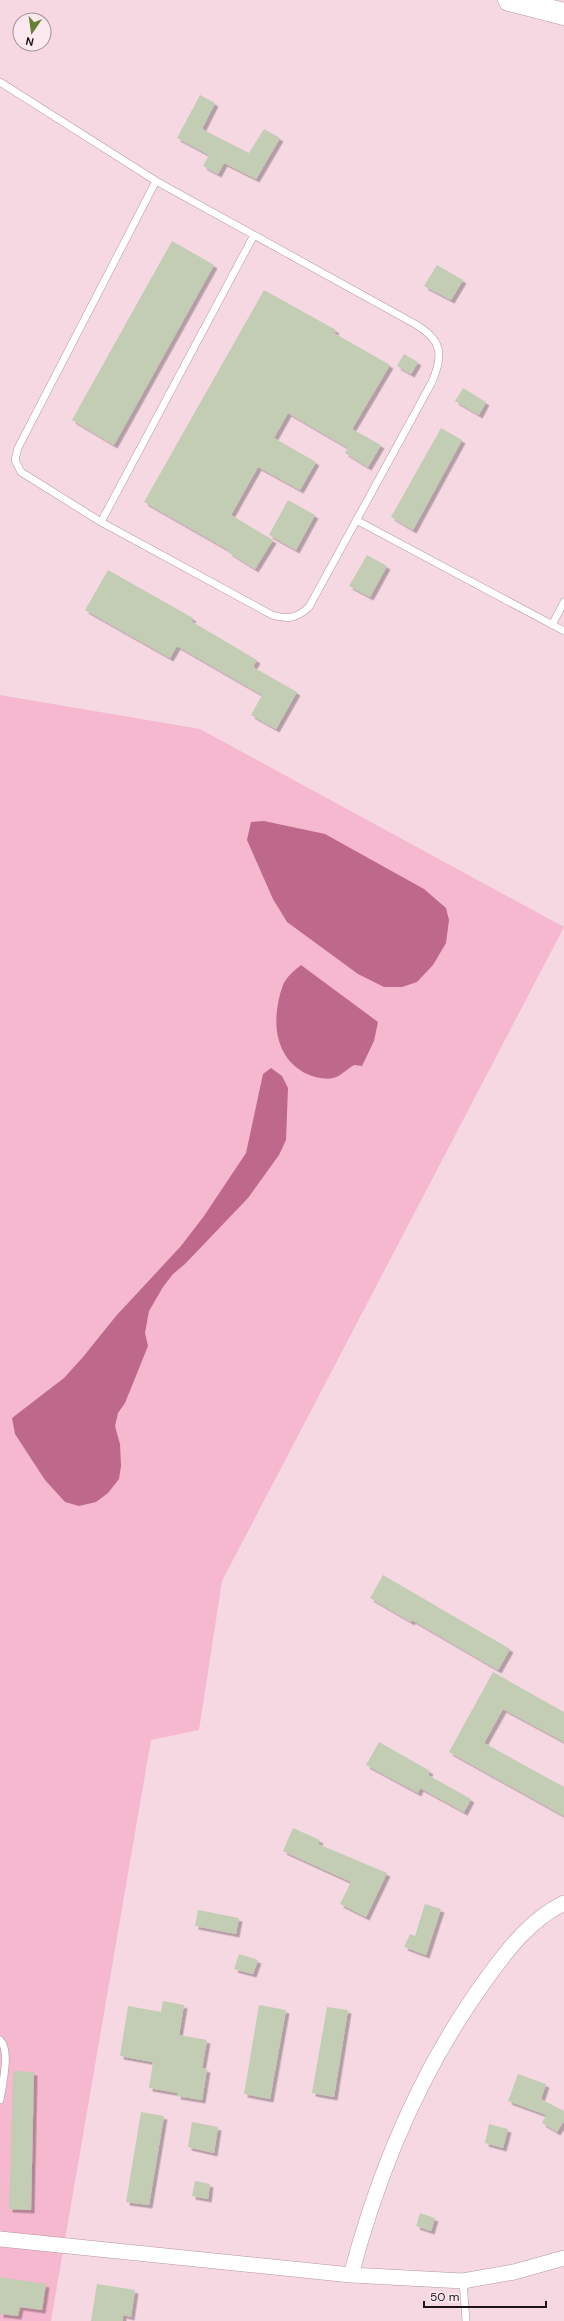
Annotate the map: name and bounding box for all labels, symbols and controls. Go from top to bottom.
north arrow [12,12,52,52]
text: N [24,34,35,49]
scale bar [424,2283,546,2309]
text: 50 m [430,2289,459,2305]

